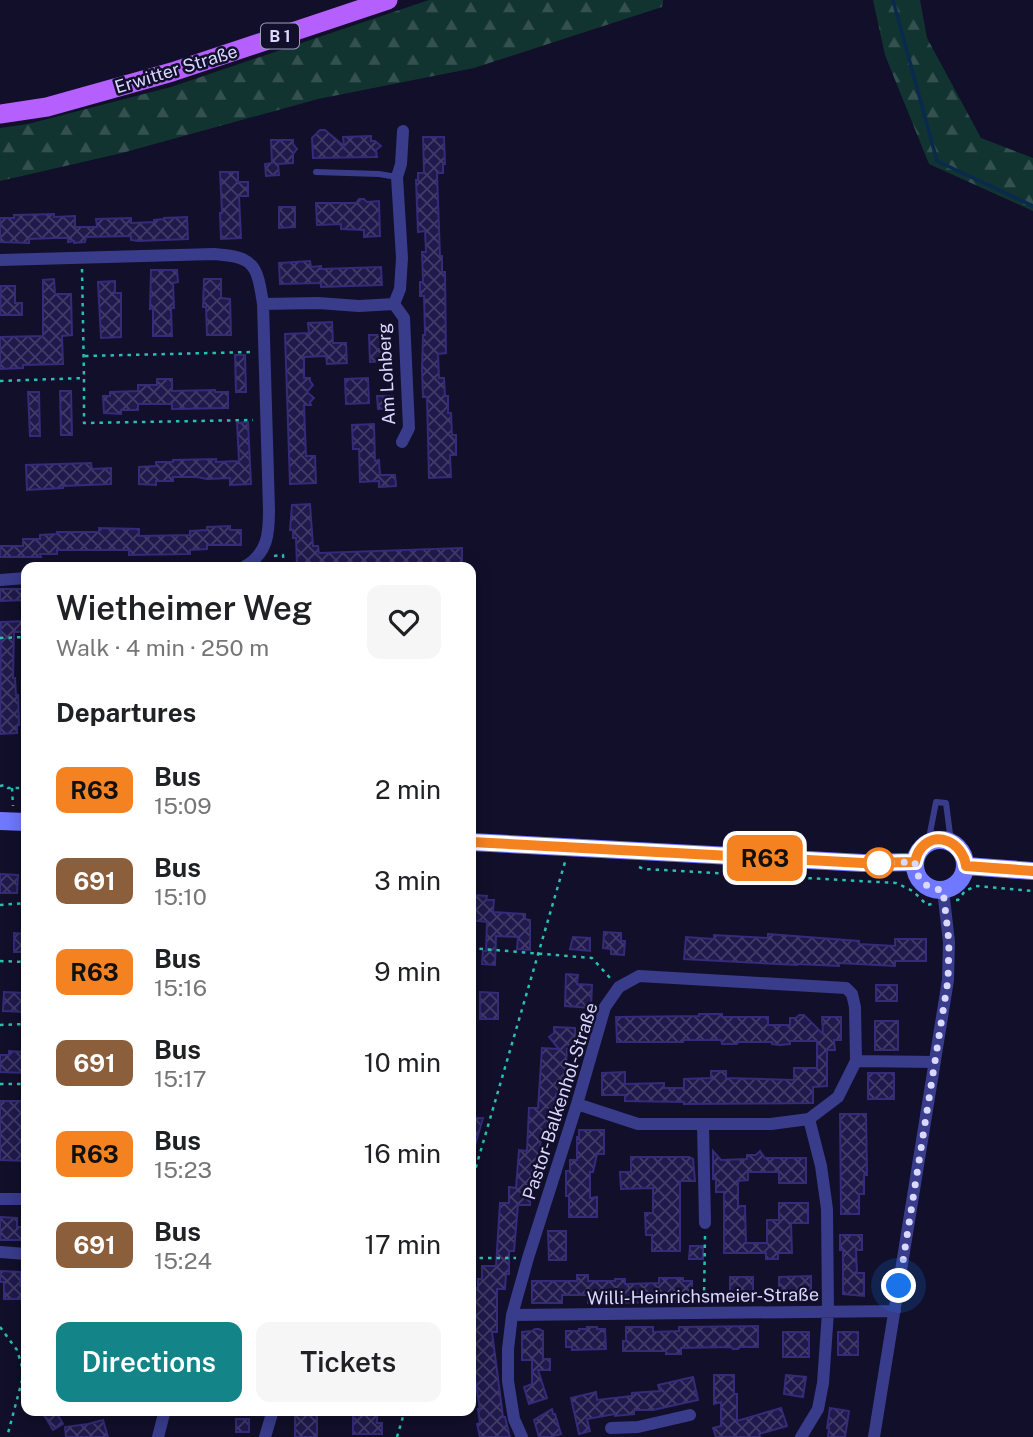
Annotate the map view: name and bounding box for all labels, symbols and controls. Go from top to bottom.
road number: B 1 [261,24,299,48]
street label: Erwitter Straße [112,40,240,98]
street label: Am Lohberg [373,322,399,426]
button: heart [367,585,441,659]
text: Wietheimer Weg [56,589,312,627]
text: Walk · 4 min · 250 m [56,634,269,661]
text: Departures [56,697,196,728]
text: Bus [154,761,201,792]
text: 2 min [375,774,441,805]
text: R63 [70,776,119,804]
text: 15:09 [154,792,212,819]
line badge: R63 [725,835,805,881]
text: R63 [741,844,789,872]
unlabelled marker [864,848,894,878]
text: Bus [154,852,201,883]
text: 3 min [374,865,441,896]
text: 691 [74,867,115,895]
text: 15:10 [154,883,207,910]
text: Bus [154,943,201,974]
text: 9 min [374,956,441,987]
text: R63 [70,958,119,986]
text: 15:16 [154,974,207,1001]
street label: Pastor-Balkenhol-Straße [518,1000,602,1202]
text: Bus [154,1034,201,1065]
text: 10 min [364,1047,441,1078]
text: 691 [74,1049,115,1077]
text: 15:17 [154,1065,206,1092]
text: Bus [154,1125,201,1156]
text: 16 min [364,1138,441,1169]
text: R63 [70,1140,119,1168]
text: 15:23 [154,1156,212,1183]
text: Bus [154,1216,201,1247]
text: 17 min [364,1229,441,1260]
text: 691 [74,1231,115,1259]
text: 15:24 [154,1247,212,1274]
your location [881,1268,916,1303]
street label: Willi-Heinrichsmeier-Straße [587,1283,819,1309]
button: Directions [56,1322,242,1402]
button: Tickets [256,1322,441,1402]

